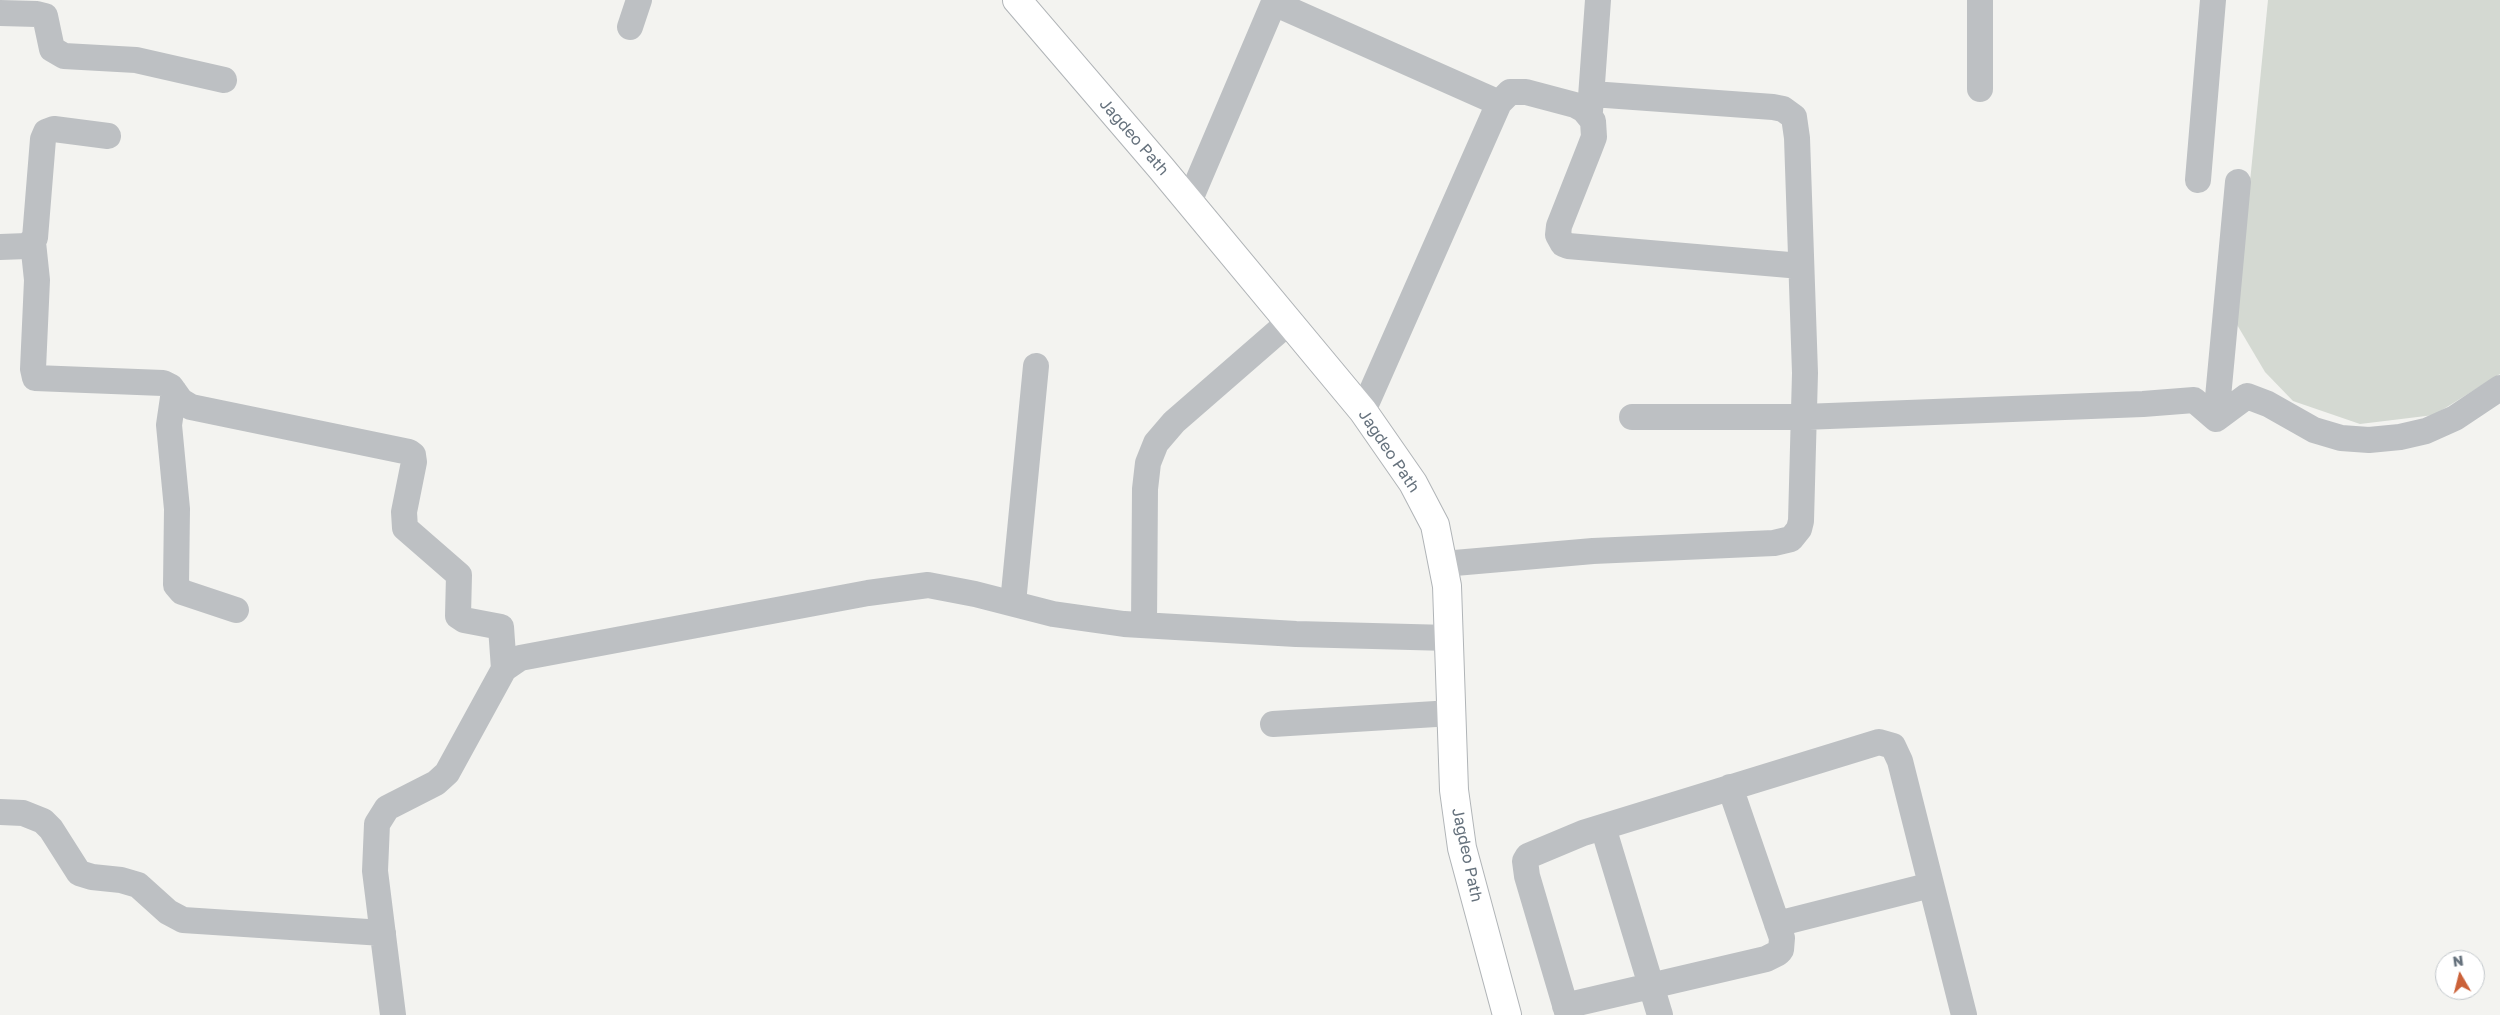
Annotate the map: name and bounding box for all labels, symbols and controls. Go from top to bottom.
street label: Jagdeo Path [1095,95,1173,179]
street label: Jagdeo Path [1354,406,1424,496]
street label: Jagdeo Path [1448,806,1486,904]
north arrow [2435,950,2485,1000]
text: N [2452,951,2464,970]

